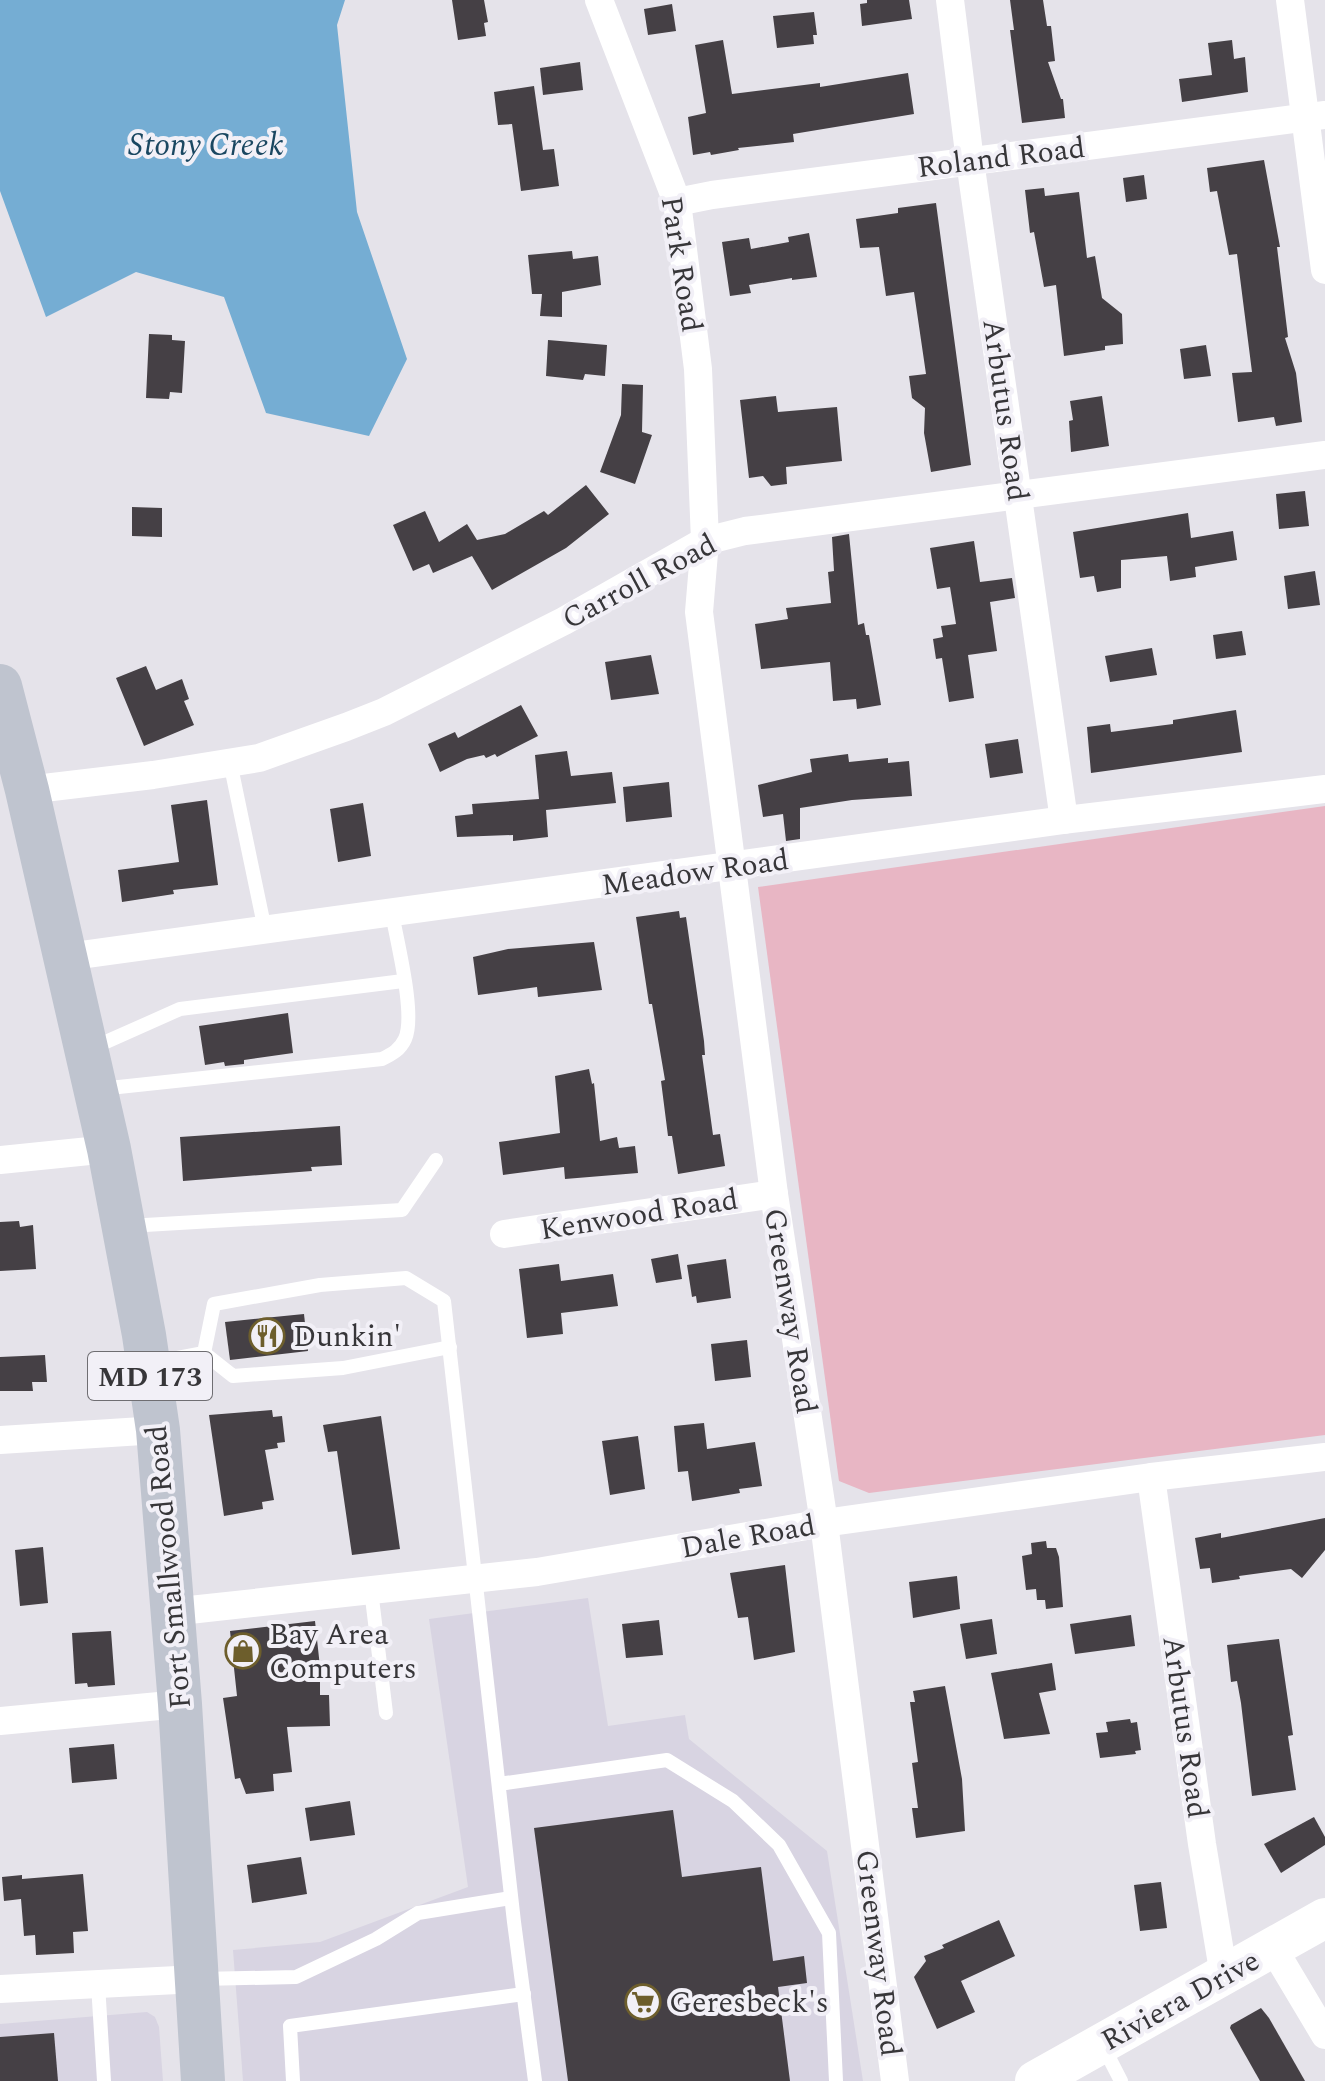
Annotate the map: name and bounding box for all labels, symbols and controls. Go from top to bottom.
water label: Stony Creek [128,121,284,170]
street label: Roland Road [915,125,1088,191]
street label: Park Road [648,193,714,335]
street label: Arbutus Road [969,316,1041,504]
street label: Carroll Road [554,522,725,642]
street label: Meadow Road [598,837,792,909]
street label: Kenwood Road [537,1177,741,1253]
street label: Greenway Road [751,1205,829,1417]
place label: Dunkin' [293,1314,401,1360]
restaurant icon: Dunkin' [248,1317,286,1355]
road number: MD 173 [88,1352,212,1400]
street label: Fort Smallwood Road [134,1423,204,1711]
street label: Dale Road [677,1503,819,1571]
place label: Bay Area Computers [269,1612,417,1692]
shop icon: Bay Area Computers [224,1632,262,1670]
street label: Arbutus Road [1149,1633,1221,1821]
street label: Greenway Road [843,1847,913,2059]
street label: Riviera Drive [1093,1938,1268,2064]
place label: Geresbeck's [669,1980,829,2026]
supermarket icon: Geresbeck's [624,1983,662,2021]

